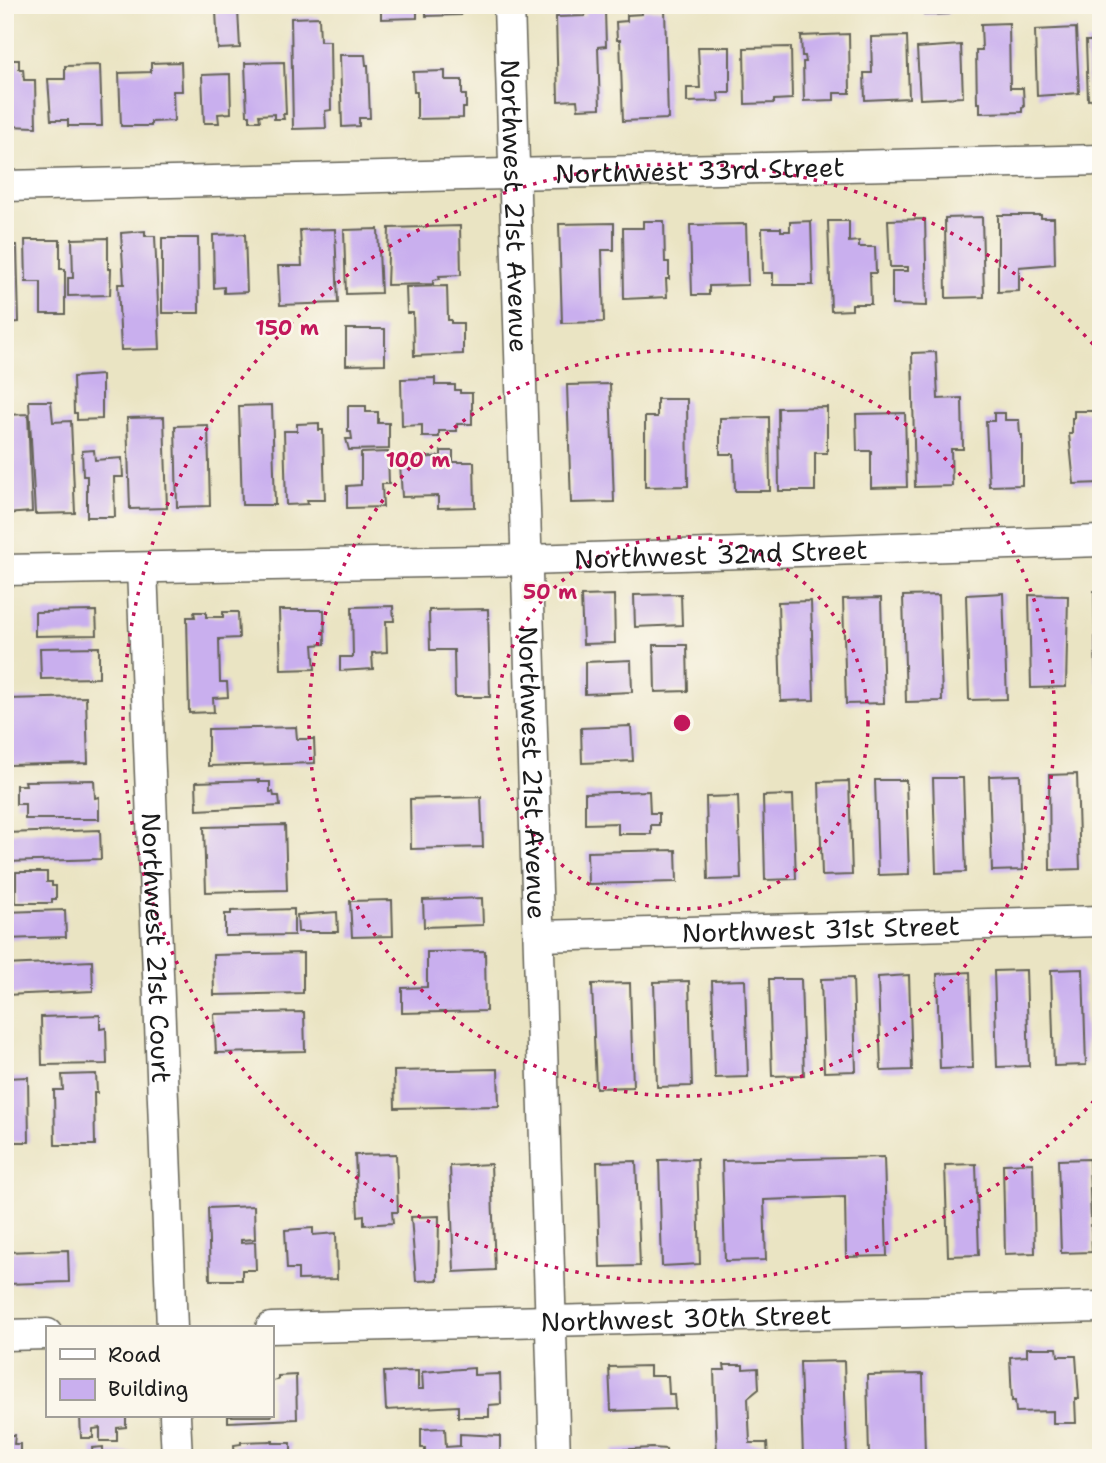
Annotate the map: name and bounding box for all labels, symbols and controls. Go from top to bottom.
street label: Northwest 21st Avenue [493,59,537,353]
street label: Northwest 33rd Street [555,149,845,190]
text: 150 m [255,314,319,342]
text: 100 m [386,446,450,474]
street label: Northwest 32nd Street [573,531,868,576]
text: 50 m [523,578,577,606]
street label: Northwest 21st Avenue [511,625,555,920]
centre of rings [670,711,694,735]
street label: Northwest 21st Court [134,812,180,1084]
street label: Northwest 31st Street [681,907,960,950]
street label: Northwest 30th Street [540,1296,832,1339]
legend [46,1326,273,1418]
text: Road [108,1341,161,1369]
text: Building [108,1375,188,1403]

